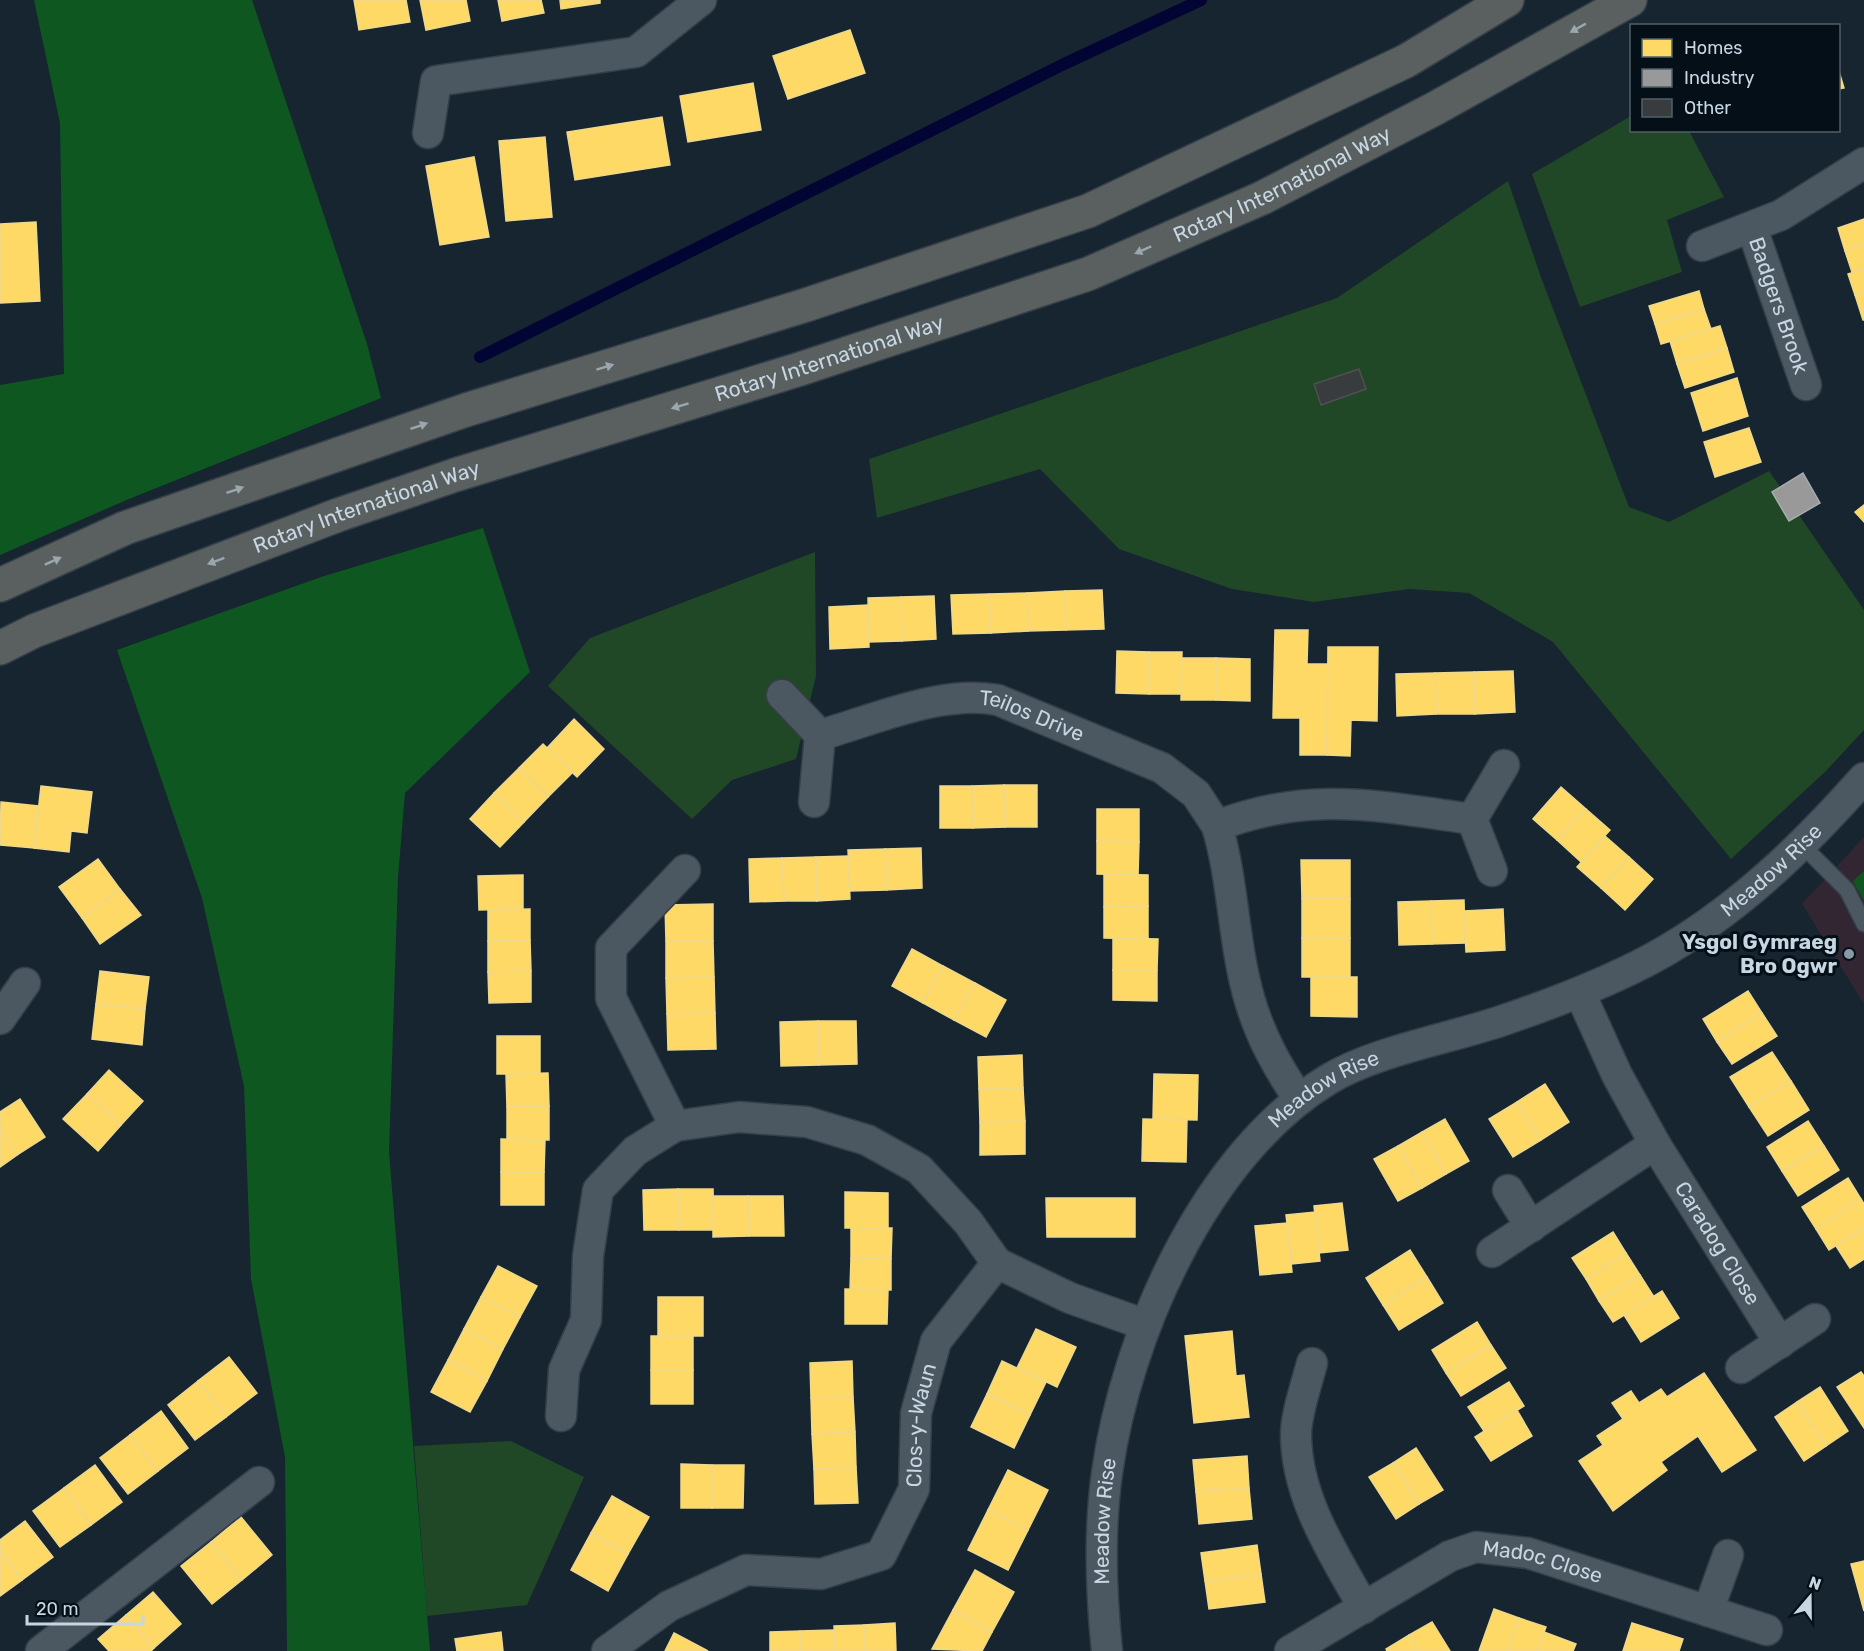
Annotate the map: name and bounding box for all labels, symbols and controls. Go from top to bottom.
one-way arrow [1570,23,1587,33]
legend [1630,24,1840,132]
text: Homes [1684,37,1742,59]
text: Industry [1684,67,1754,89]
text: Other [1684,97,1731,119]
street label: Rotary International Way [1169,120,1395,247]
street label: Badgers Brook [1744,234,1814,377]
one-way arrow [1133,245,1151,255]
street label: Rotary International Way [712,309,947,406]
one-way arrow [596,362,614,371]
one-way arrow [671,402,689,411]
one-way arrow [410,421,428,431]
street label: Rotary International Way [249,455,483,558]
one-way arrow [226,485,244,494]
one-way arrow [45,556,62,565]
one-way arrow [207,557,225,566]
street label: Teilos Drive [979,685,1088,746]
street label: Meadow Rise [1716,818,1827,922]
place label: Ysgol Gymraeg Bro Ogwr [1682,929,1837,978]
marker: Ysgol Gymraeg Bro Ogwr [1842,947,1856,961]
street label: Meadow Rise [1263,1045,1382,1133]
street label: Caradog Close [1670,1177,1766,1309]
street label: Clos-y-Waun [901,1360,941,1488]
street label: Meadow Rise [1089,1456,1121,1585]
street label: Madoc Close [1481,1535,1606,1588]
north arrow [1780,1567,1840,1627]
text: N [1806,1572,1824,1594]
scale bar [27,1588,142,1626]
text: 20 m [36,1598,78,1620]

